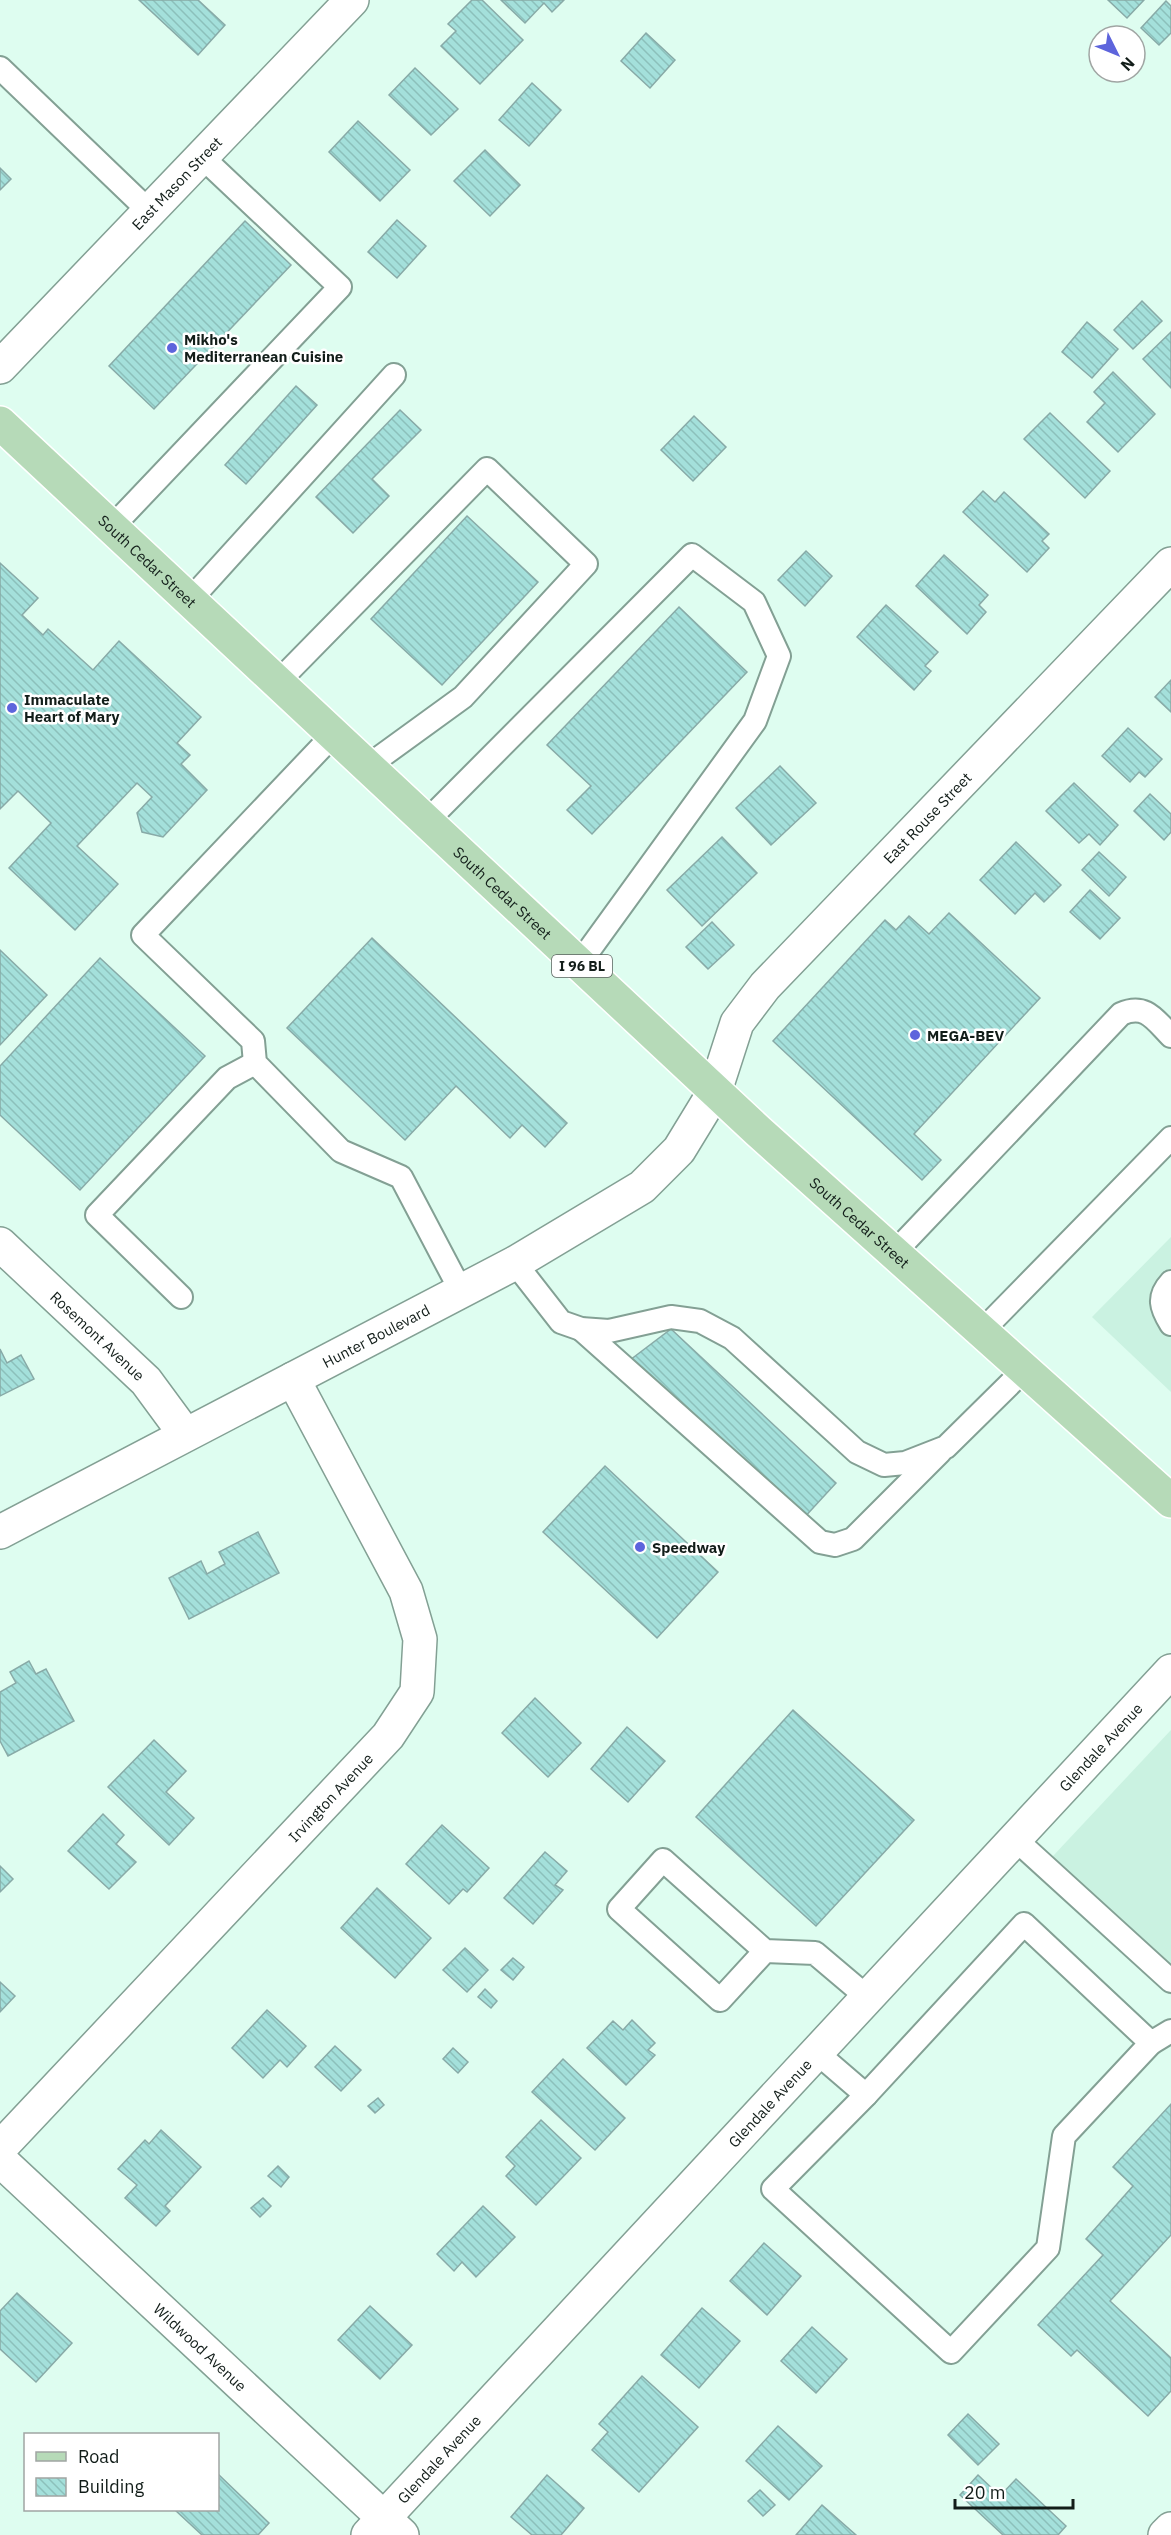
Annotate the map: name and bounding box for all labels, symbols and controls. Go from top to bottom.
north arrow [1087,24,1147,84]
text: N [1117,53,1139,75]
street label: East Mason Street [127,132,226,234]
place label: Mikho's Mediterranean Cuisine [184,330,343,366]
marker: Mikho's Mediterranean Cuisine [165,341,179,355]
street label: South Cedar Street [95,510,201,611]
place label: Immaculate Heart of Mary [24,690,120,726]
marker: Immaculate Heart of Mary [5,701,19,715]
street label: East Rouse Street [879,768,975,867]
street label: South Cedar Street [450,842,556,943]
road number: I 96 BL [552,955,612,977]
place label: MEGA-BEV [927,1026,1004,1045]
marker: MEGA-BEV [908,1028,922,1042]
street label: South Cedar Street [806,1173,914,1272]
street label: Rosemont Avenue [47,1287,149,1384]
street label: Hunter Boulevard [319,1300,433,1372]
place label: Speedway [652,1538,725,1557]
marker: Speedway [633,1540,647,1554]
street label: Glendale Avenue [1055,1699,1146,1795]
street label: Irvington Avenue [284,1749,377,1846]
street label: Glendale Avenue [724,2055,815,2151]
street label: Wildwood Avenue [150,2299,251,2395]
street label: Glendale Avenue [393,2411,485,2507]
legend [24,2433,219,2511]
text: Road [78,2445,119,2468]
scale bar [955,2472,1074,2510]
text: Building [78,2475,145,2498]
text: 20 m [964,2481,1006,2504]

